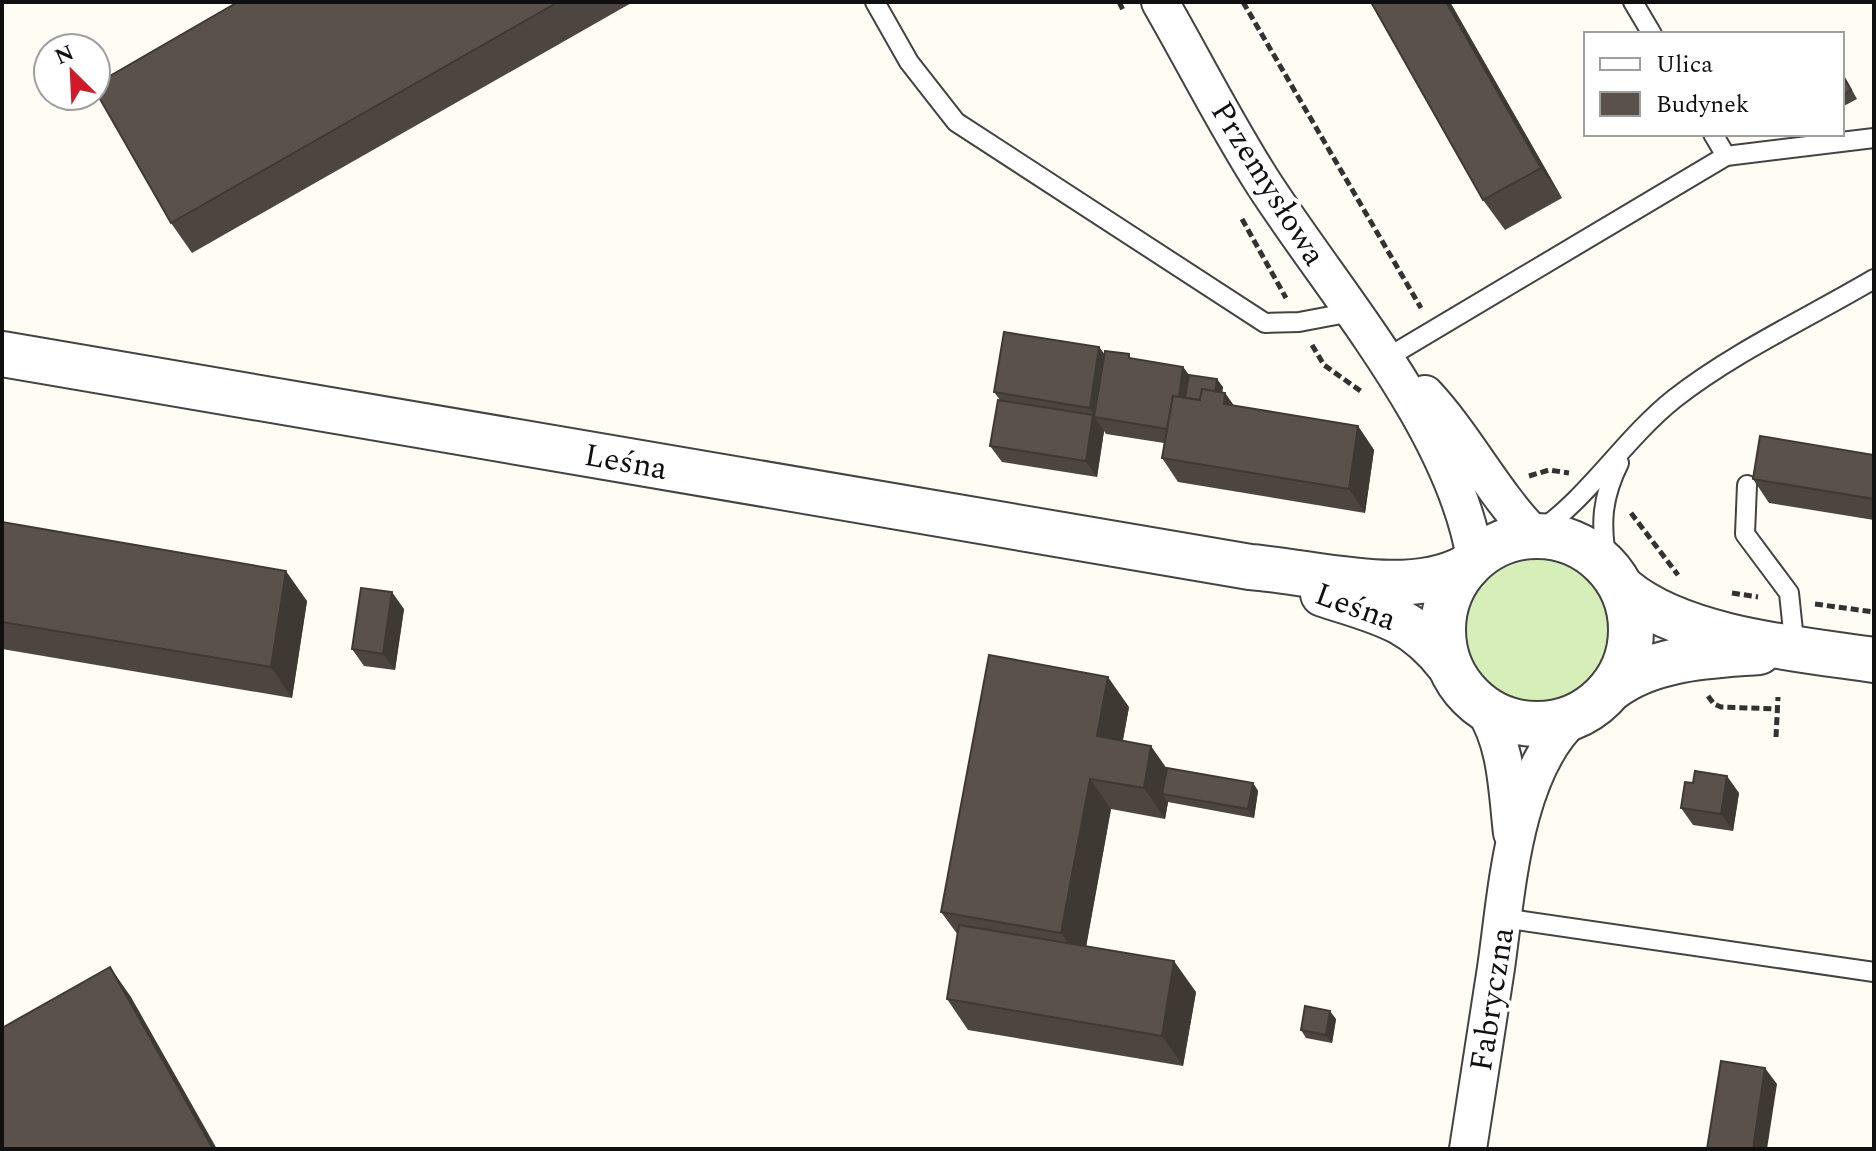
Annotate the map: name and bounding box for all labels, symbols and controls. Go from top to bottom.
north arrow [32,32,112,112]
legend [1584,32,1844,136]
text: N [50,36,79,74]
text: Ulica [1656,47,1713,83]
text: Budynek [1656,87,1749,123]
street label: Przemysłowa [1198,92,1338,276]
street label: Leśna [580,431,672,494]
street label: Leśna [1308,570,1403,645]
street label: Fabryczna [1457,923,1528,1075]

